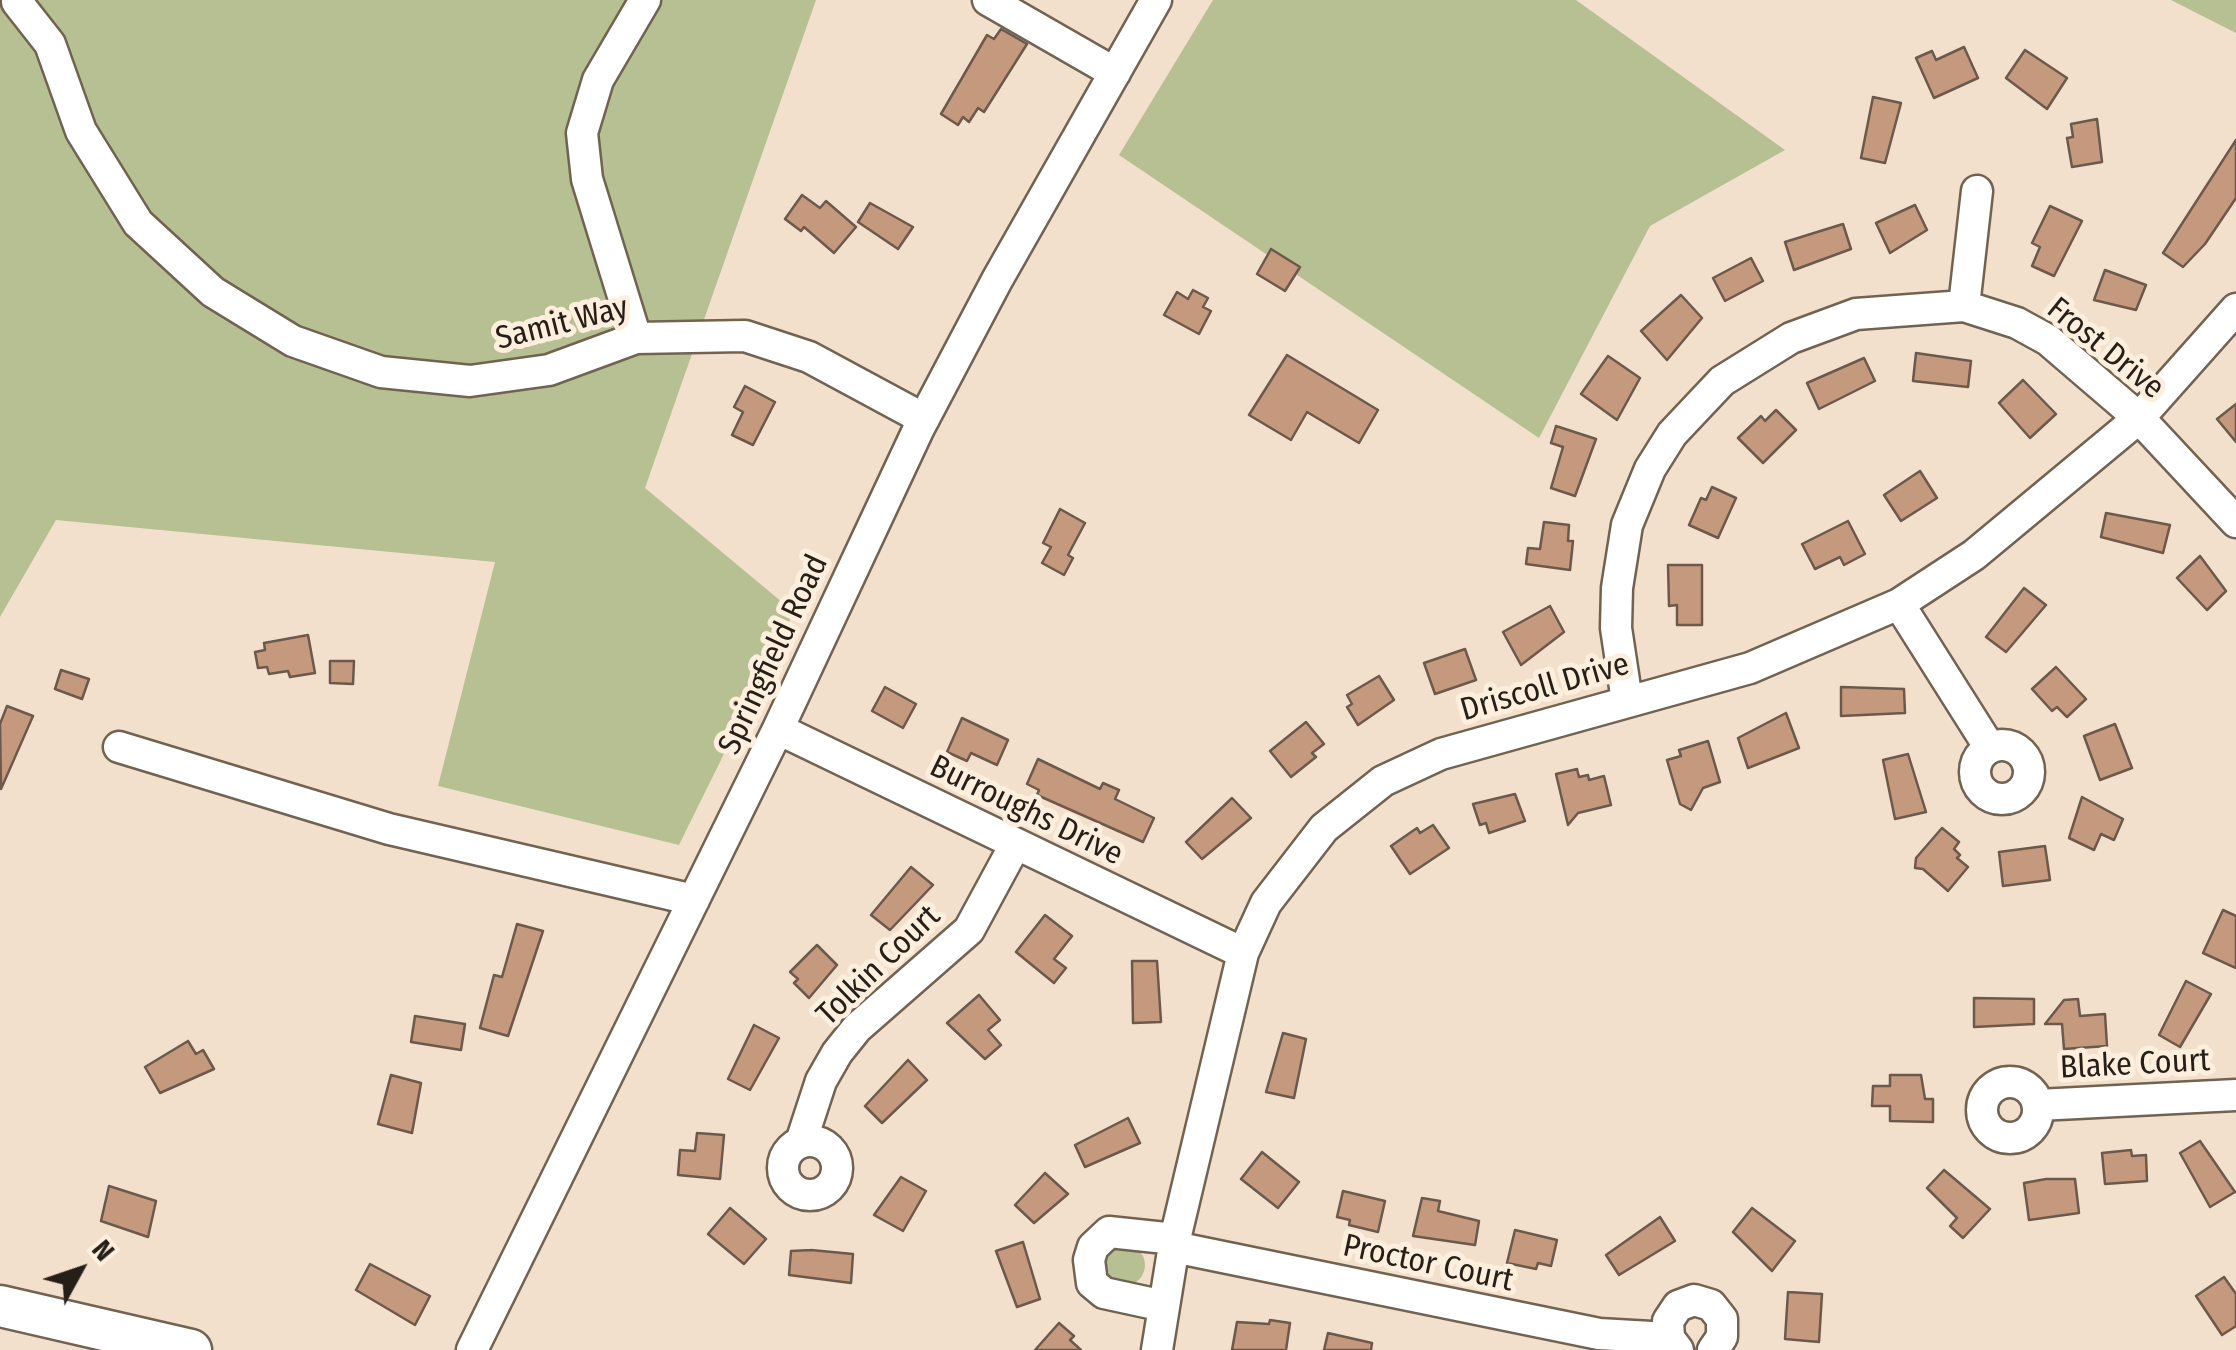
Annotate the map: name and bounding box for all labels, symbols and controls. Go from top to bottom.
street label: Samit Way [492,289,632,359]
street label: Frost Drive [2039,290,2171,408]
street label: Springfield Road [711,549,837,761]
street label: Driscoll Drive [1456,646,1634,730]
street label: Burroughs Drive [923,748,1129,874]
street label: Tolkin Court [809,898,949,1034]
street label: Blake Court [2059,1042,2211,1088]
north arrow [30,1220,130,1320]
street label: Proctor Court [1339,1227,1517,1301]
text: N [85,1233,121,1267]

